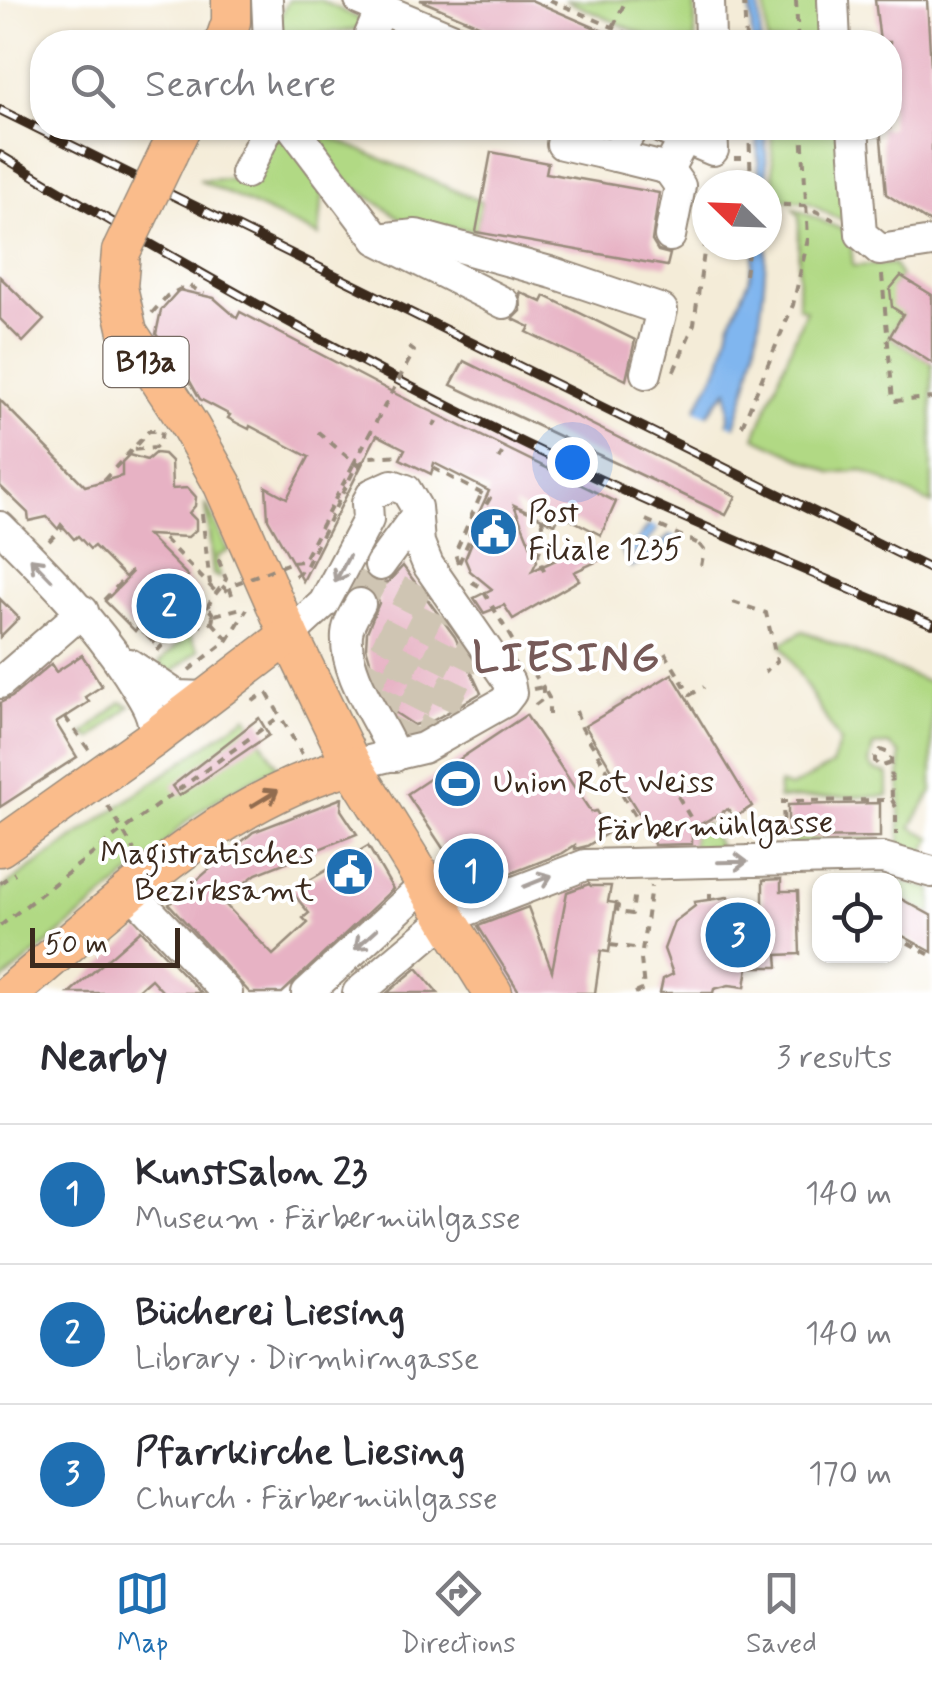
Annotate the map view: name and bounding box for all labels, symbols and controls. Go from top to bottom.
search box [30,30,902,140]
icon: search [65,58,120,113]
text: Search here [145,61,336,110]
north arrow [692,170,782,260]
road number: B13a [104,337,188,387]
your location [547,437,598,488]
place label: Post Filiale 1235 [528,492,683,571]
public building icon: Post Filiale 1235 [467,505,519,557]
one-way arrow [332,553,351,583]
one-way arrow [30,557,54,581]
pin: 2 [136,568,202,644]
district label: LIESING [472,632,662,687]
sports icon: Union Rot Weiss [432,757,484,809]
place label: Union Rot Weiss [493,762,714,804]
one-way arrow [250,788,279,808]
street label: Färbermühlgasse [596,802,834,854]
place label: Magistratisches Bezirksamt [100,833,314,912]
pin: 1 [438,834,504,908]
public building icon: Magistratisches Bezirksamt [323,846,375,898]
one-way arrow [716,852,749,872]
one-way arrow [522,871,552,889]
map controls [812,873,902,963]
button: locate [812,873,902,963]
pin: 3 [706,898,770,972]
scale bar [30,923,180,968]
text: 50 m [45,927,108,964]
one-way arrow [354,927,379,950]
text: Nearby [40,1031,168,1086]
text: 3 results [776,1037,892,1079]
text: KunstSalon 23 [135,1149,367,1198]
text: 1 [65,1173,80,1215]
text: 140 m [805,1173,892,1215]
text: Museum · Färbermühlgasse [135,1198,521,1240]
text: Bücherei Liesing [135,1289,405,1338]
text: 2 [65,1313,80,1355]
text: 140 m [805,1313,892,1355]
text: Library · Dirmhirngasse [135,1338,479,1380]
text: Pfarrkirche Liesing [135,1429,465,1478]
text: 3 [65,1453,80,1495]
text: 170 m [808,1453,892,1495]
text: Church · Färbermühlgasse [135,1478,498,1520]
tab: Map [115,1566,170,1663]
tab: Directions [401,1566,516,1663]
tab: Saved [746,1566,817,1663]

